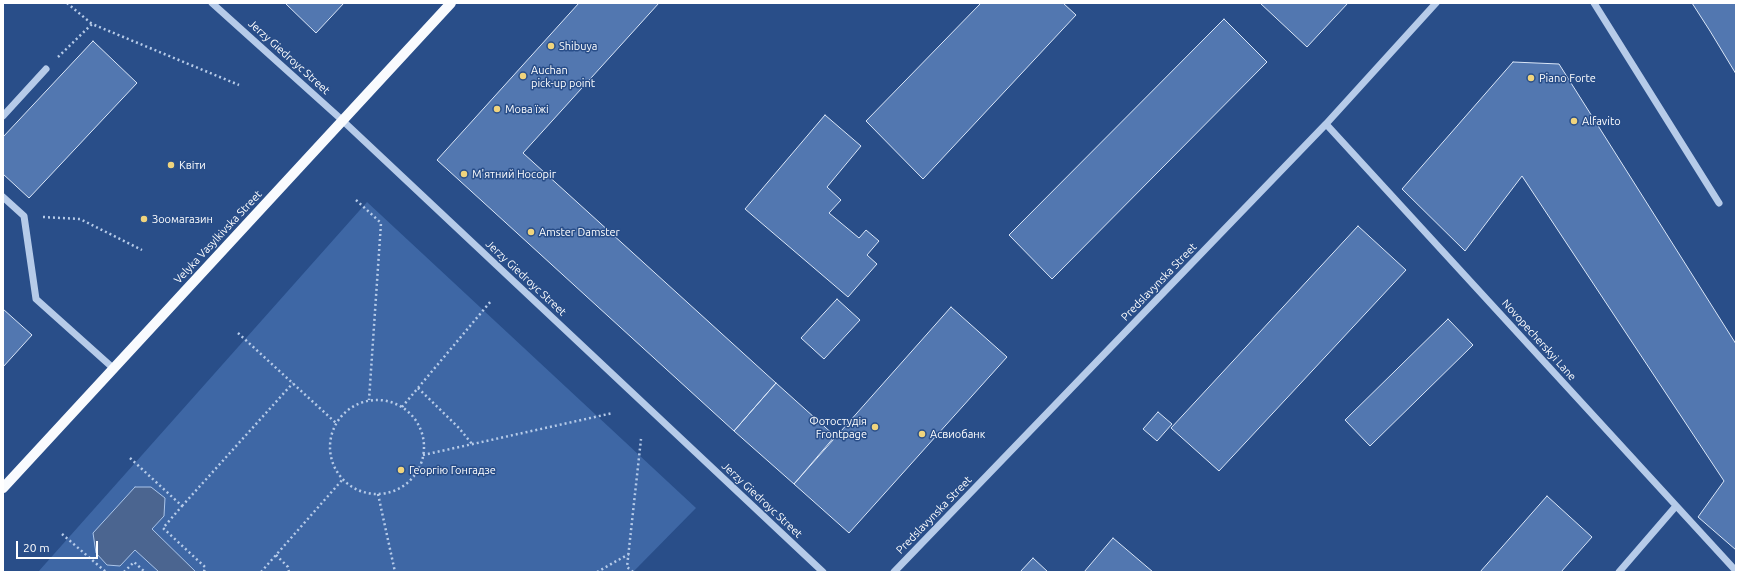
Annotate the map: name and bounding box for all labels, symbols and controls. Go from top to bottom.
street label: Jerzy Giedroyc Street [245,17,333,97]
place label: Shibuya [559,39,597,53]
marker: Shibuya [546,41,556,51]
place label: Auchan pick-up point [531,63,595,89]
marker: Auchan pick-up point [518,71,528,81]
place label: Piano Forte [1539,71,1596,85]
marker: Piano Forte [1526,73,1536,83]
place label: Мова їжі [505,102,549,116]
marker: Мова їжі [492,104,502,114]
place label: Alfavito [1582,114,1621,128]
marker: Alfavito [1569,116,1579,126]
place label: Квіти [179,158,206,172]
marker: Квіти [166,160,176,170]
place label: М'ятний Носоріг [472,167,556,181]
marker: М'ятний Носоріг [459,169,469,179]
street label: Velyka Vasylkivska Street [171,188,265,286]
place label: Зоомагазин [152,212,213,226]
marker: Зоомагазин [139,214,149,224]
place label: Amster Damster [539,225,620,239]
marker: Amster Damster [526,227,536,237]
street label: Jerzy Giedroyc Street [483,237,569,319]
street label: Predslavynska Street [1119,240,1199,324]
street label: Novopecherskyi Lane [1499,297,1579,383]
place label: Фотостудія Frontpage [809,414,867,440]
marker: Фотостудія Frontpage [870,422,880,432]
place label: Асвиобанк [930,427,985,441]
marker: Асвиобанк [917,429,927,439]
street label: Jerzy Giedroyc Street [719,459,805,541]
place label: Георгію Гонгадзе [409,463,496,477]
marker: Георгію Гонгадзе [396,465,406,475]
street label: Predslavynska Street [894,473,974,557]
scale bar [18,533,100,559]
text: 20 m [23,541,50,554]

